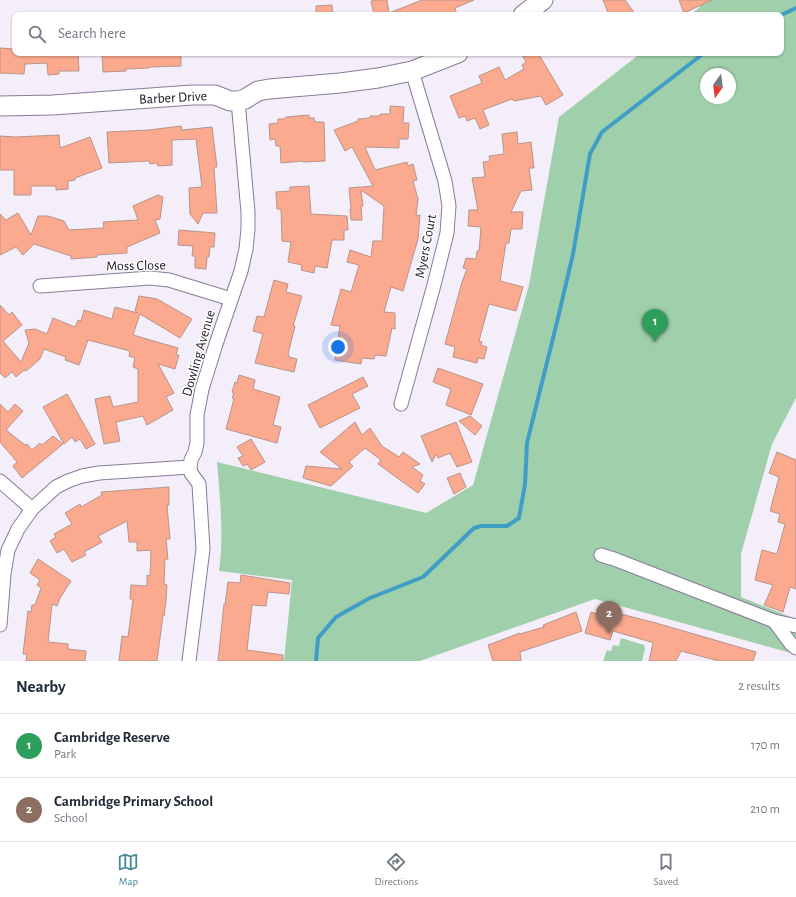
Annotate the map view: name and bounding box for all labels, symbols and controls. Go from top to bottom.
search box [12,12,784,56]
icon: search [26,23,48,45]
text: Search here [58,26,126,41]
north arrow [700,68,736,104]
street label: Barber Drive [139,89,207,107]
street label: Myers Court [413,212,439,279]
street label: Moss Close [106,258,166,274]
street label: Dowling Avenue [180,308,218,398]
pin: 1 [642,309,668,342]
your location [328,337,348,357]
pin: 2 [596,601,622,634]
text: Nearby [16,678,66,695]
text: 2 results [738,680,780,693]
text: Cambridge Reserve [54,730,170,745]
text: 1 [27,739,31,752]
text: 170 m [751,739,780,752]
text: Park [54,748,76,761]
text: Cambridge Primary School [54,794,213,809]
text: 2 [26,803,32,816]
text: 210 m [750,803,780,816]
text: School [54,812,88,825]
tab: Map [117,851,139,888]
tab: Directions [374,851,418,888]
tab: Saved [653,851,678,888]

